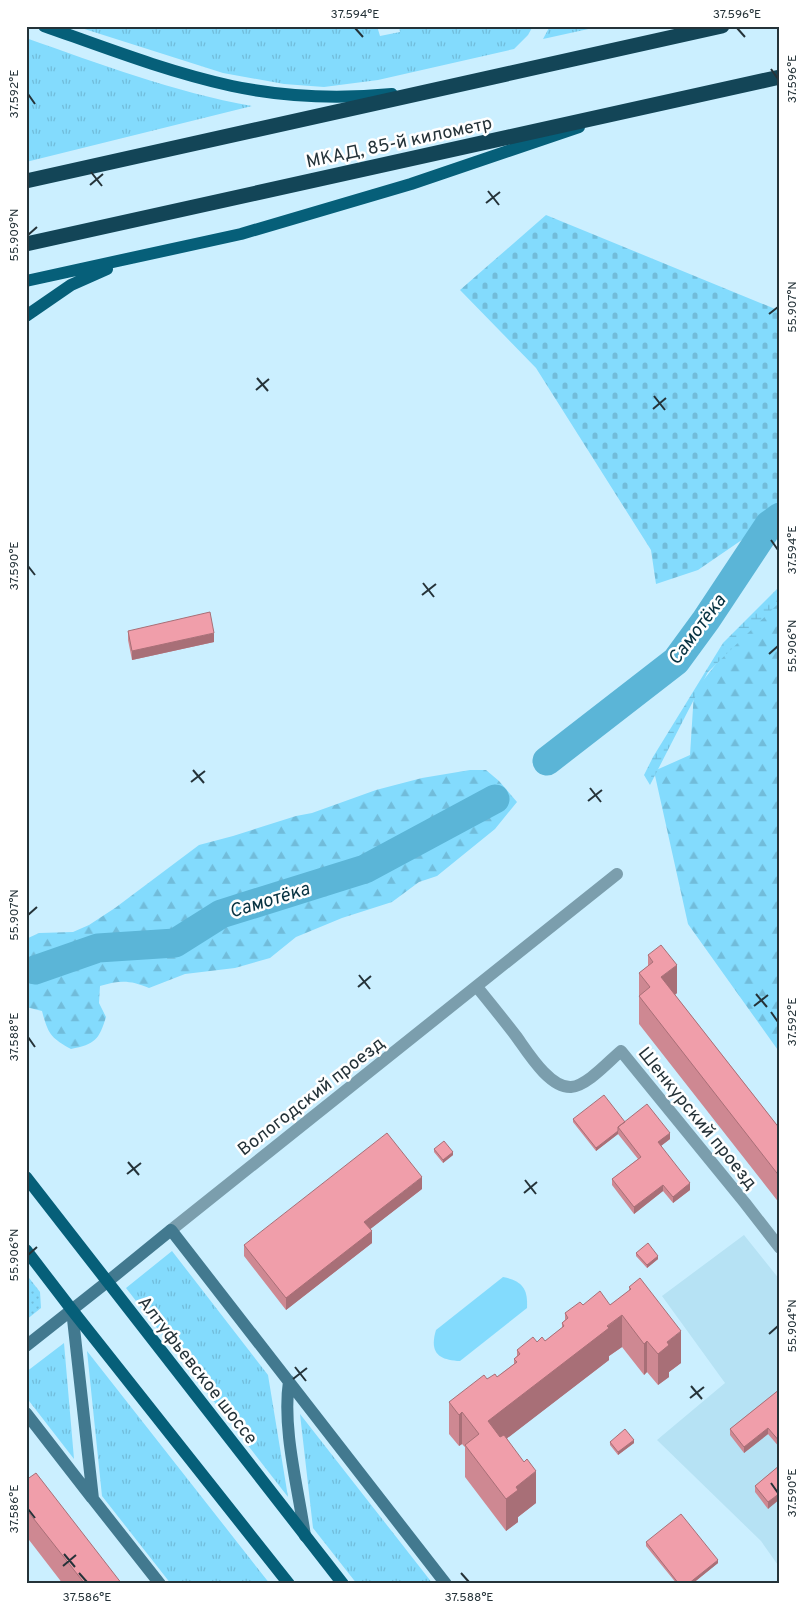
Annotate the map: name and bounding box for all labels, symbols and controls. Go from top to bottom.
text: 37.594°E [331,7,379,23]
text: 37.596°E [713,7,761,23]
text: 37.596°E [785,55,801,103]
text: 37.592°E [7,70,23,118]
street label: МКАД, 85-й километр [304,113,494,174]
text: 55.909°N [7,209,23,261]
text: 55.907°N [785,281,801,333]
text: 37.594°E [785,526,801,574]
text: 37.590°E [7,541,23,591]
water label: Самотёка [663,590,732,670]
text: 55.906°N [785,620,801,672]
water label: Самотёка [227,877,313,924]
text: 55.907°N [7,889,23,941]
text: 37.592°E [785,998,801,1046]
text: 37.588°E [7,1012,23,1062]
street label: Вологодский проезд [234,1033,390,1162]
street label: Шенкурский проезд [632,1043,762,1195]
text: 55.906°N [7,1229,23,1281]
street label: Алтуфьевское шоссе [132,1292,262,1450]
text: 55.904°N [785,1299,801,1353]
text: 37.590°E [785,1468,801,1518]
text: 37.586°E [7,1485,23,1533]
text: 37.586°E [63,1590,111,1606]
text: 37.588°E [444,1590,494,1606]

